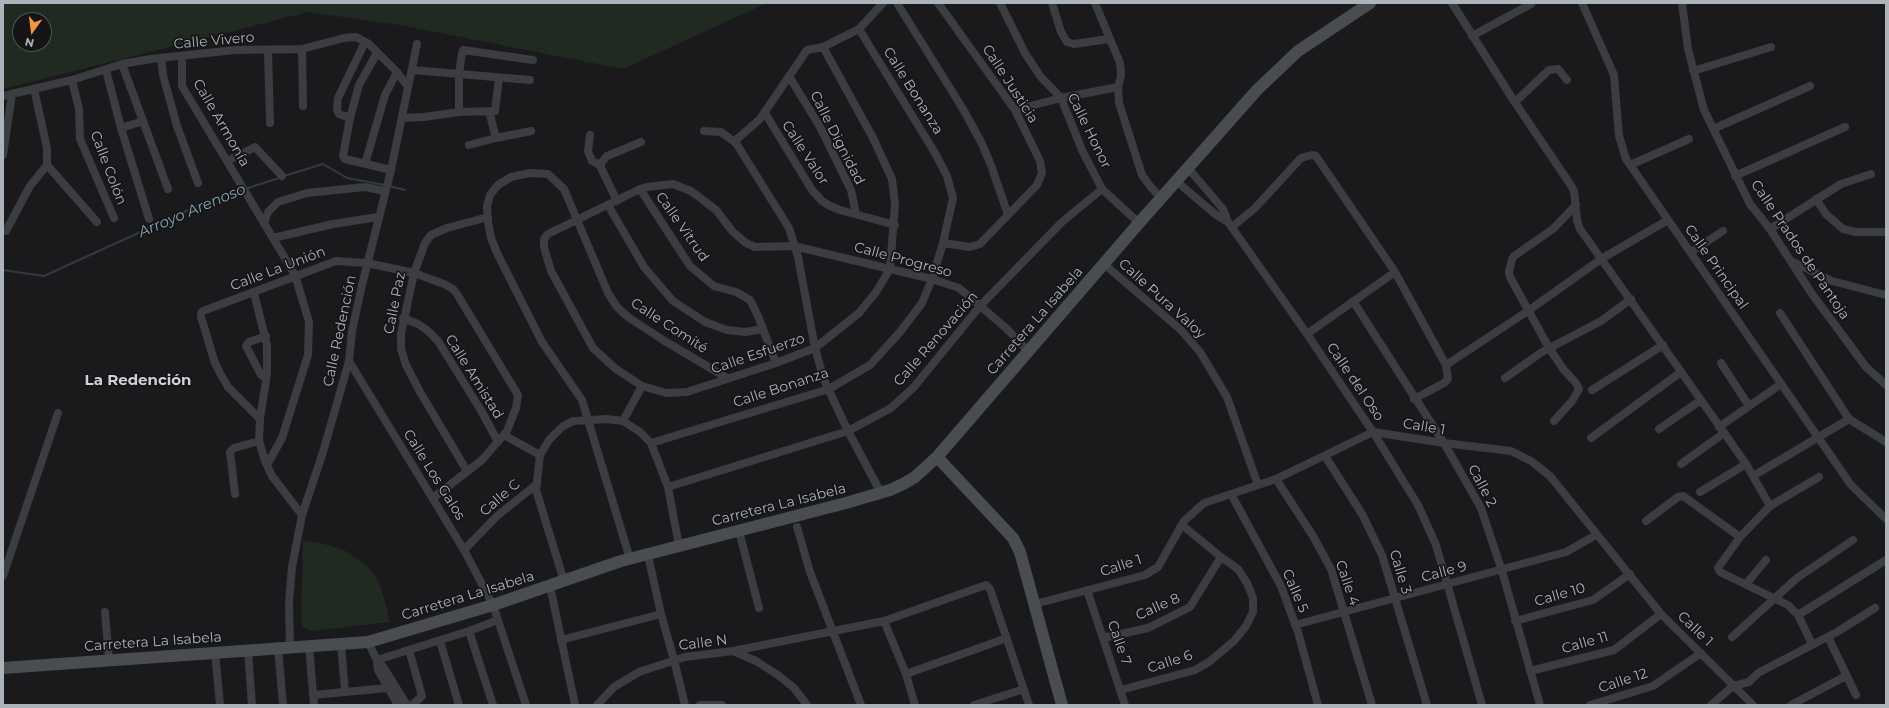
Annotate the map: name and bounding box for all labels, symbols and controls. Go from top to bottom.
north arrow [12,12,52,52]
street label: Calle Vivero [173,29,255,53]
text: N [23,35,35,51]
street label: Calle Justicia [978,42,1042,126]
street label: Calle Bonanza [879,44,947,138]
street label: Calle Armonía [189,76,253,170]
street label: Calle Dignidad [806,88,868,188]
street label: Calle Honor [1064,91,1114,171]
street label: Calle Valor [778,118,832,188]
street label: Calle Colón [86,129,130,207]
street label: Calle Prados de Pantoja [1747,177,1853,323]
water label: Arroyo Arenoso [136,180,248,242]
street label: Calle Vitrud [652,189,712,265]
street label: Calle Principal [1681,222,1751,312]
street label: Calle Progreso [852,239,954,281]
street label: Calle La Unión [228,243,328,295]
street label: Calle Pura Valoy [1115,256,1209,342]
street label: Carretera La Isabela [983,263,1087,379]
street label: Calle Paz [381,270,409,336]
street label: Calle Redención [320,274,360,388]
street label: Calle Renovación [890,288,982,390]
street label: Calle Comité [627,295,711,357]
street label: Calle Esfuerzo [709,330,807,378]
street label: Calle Amistad [441,332,507,422]
street label: Calle del Oso [1323,340,1387,424]
street label: Calle Bonanza [731,365,831,411]
district label: La Redención [85,372,191,390]
street label: Calle 1 [1402,415,1446,439]
street label: Calle Los Galos [399,427,469,523]
street label: Calle 2 [1464,462,1500,510]
street label: Calle C [477,476,523,520]
street label: Carretera La Isabela [710,480,848,530]
street label: Calle 3 [1385,548,1415,596]
street label: Calle 1 [1098,551,1144,581]
street label: Calle 4 [1331,558,1363,608]
street label: Calle 9 [1419,558,1469,586]
street label: Calle 5 [1278,567,1312,615]
street label: Carretera La Isabela [400,568,536,624]
street label: Calle 10 [1533,580,1587,610]
street label: Calle 8 [1133,590,1183,624]
street label: Calle 1 [1674,608,1716,650]
street label: Calle 7 [1104,619,1134,667]
street label: Calle 11 [1560,628,1610,658]
street label: Carretera La Isabela [84,629,222,655]
street label: Calle N [678,632,728,654]
street label: Calle 6 [1145,647,1195,677]
street label: Calle 12 [1596,665,1650,697]

